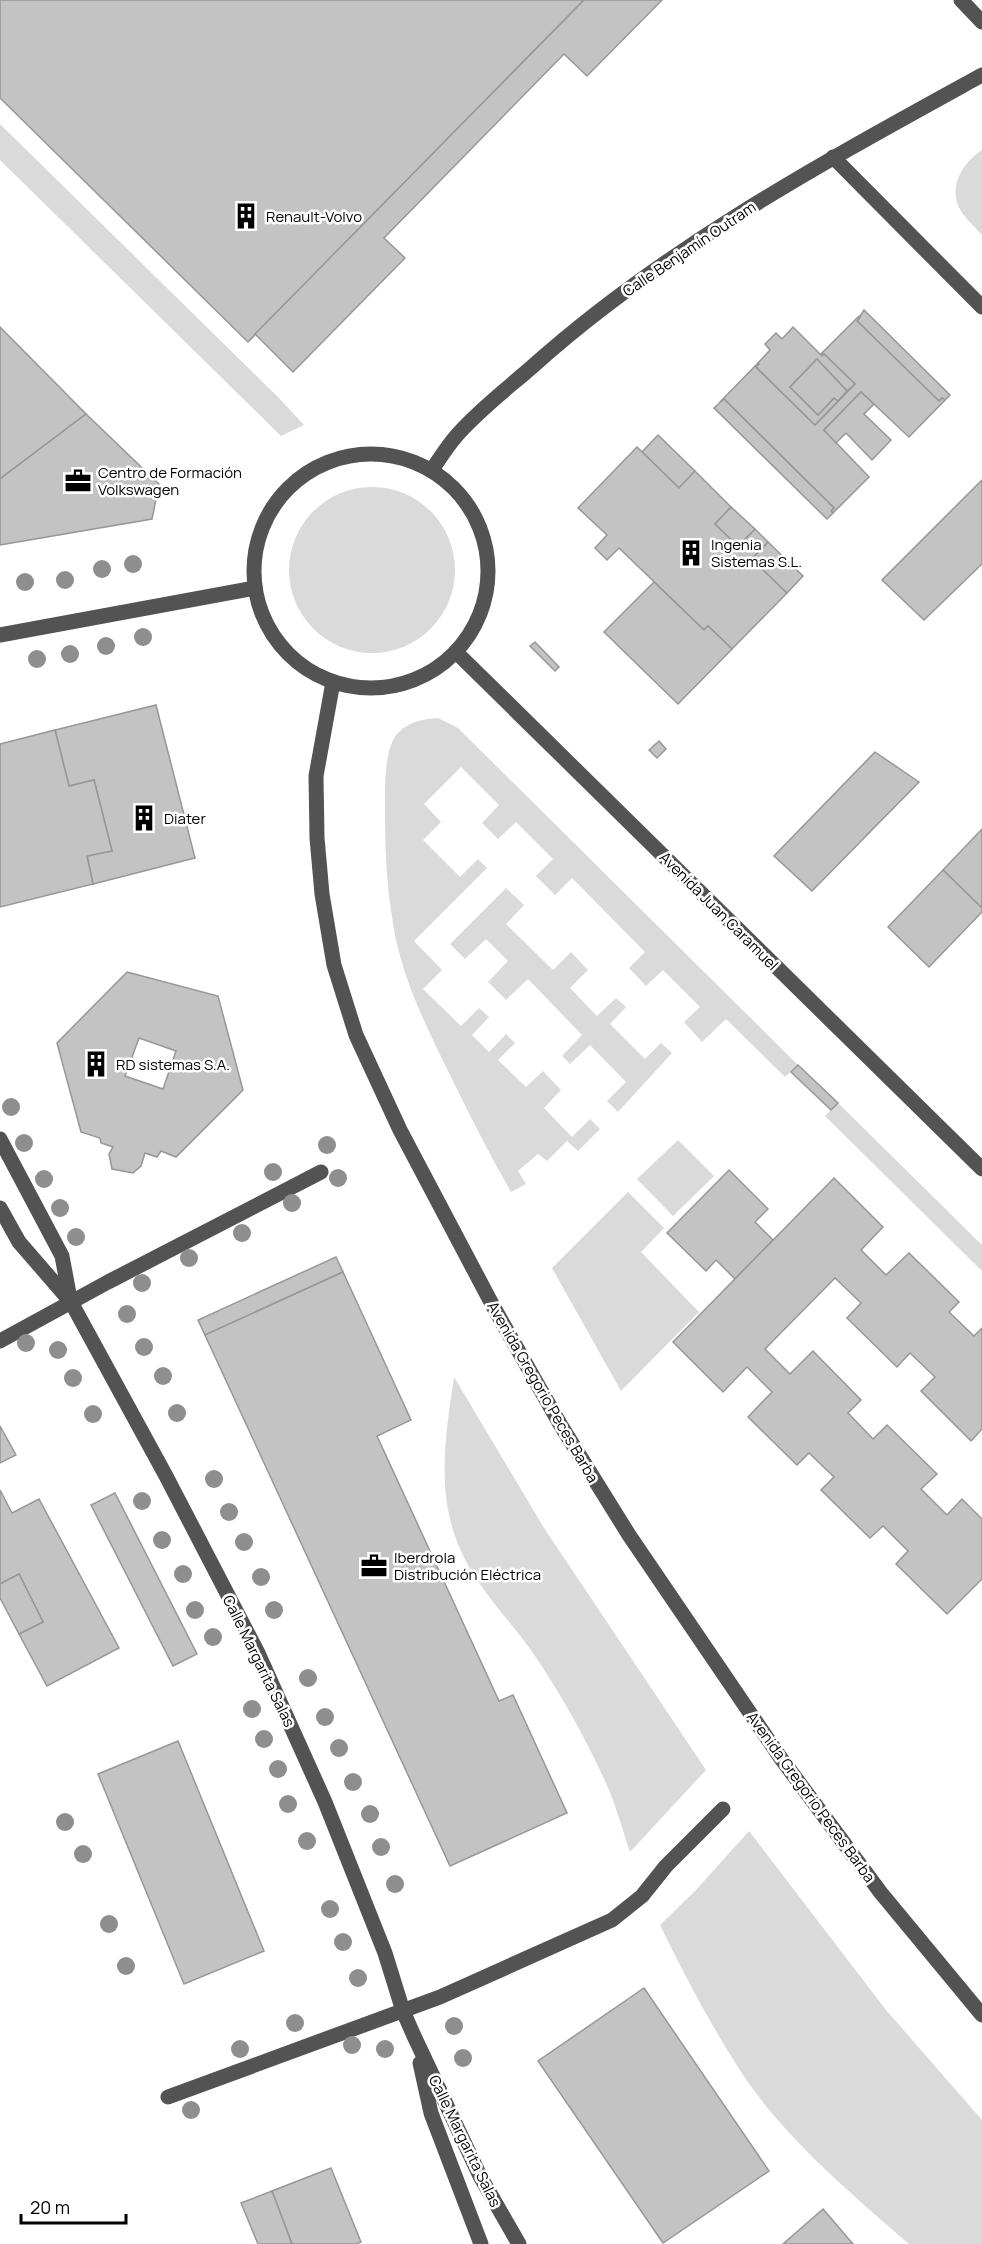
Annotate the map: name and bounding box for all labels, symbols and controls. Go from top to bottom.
street label: Calle Benjamín Outram [618,196,760,302]
building icon: Renault-Volvo [231,201,261,231]
place label: Renault-Volvo [266,206,362,227]
place label: Centro de Formación Volkswagen [98,462,242,500]
office icon: Centro de Formación Volkswagen [63,466,93,496]
place label: Ingenia Sistemas S.L. [711,534,802,572]
building icon: Ingenia Sistemas S.L. [676,538,706,568]
building icon: Diater [129,803,159,833]
place label: Diater [164,808,206,829]
street label: Avenida Juan Caramuel [655,847,783,975]
building icon: RD sistemas S.A. [81,1049,111,1079]
place label: RD sistemas S.A. [116,1054,230,1075]
street label: Avenida Gregorio Peces Barba [482,1297,604,1487]
place label: Iberdrola Distribución Eléctrica [394,1547,541,1585]
office icon: Iberdrola Distribución Eléctrica [359,1551,389,1581]
street label: Calle Margarita Salas [218,1591,300,1731]
street label: Avenida Gregorio Peces Barba [742,1707,880,1887]
street label: Calle Margarita Salas [424,2071,506,2211]
scale bar [21,2187,126,2225]
text: 20 m [30,2195,70,2219]

